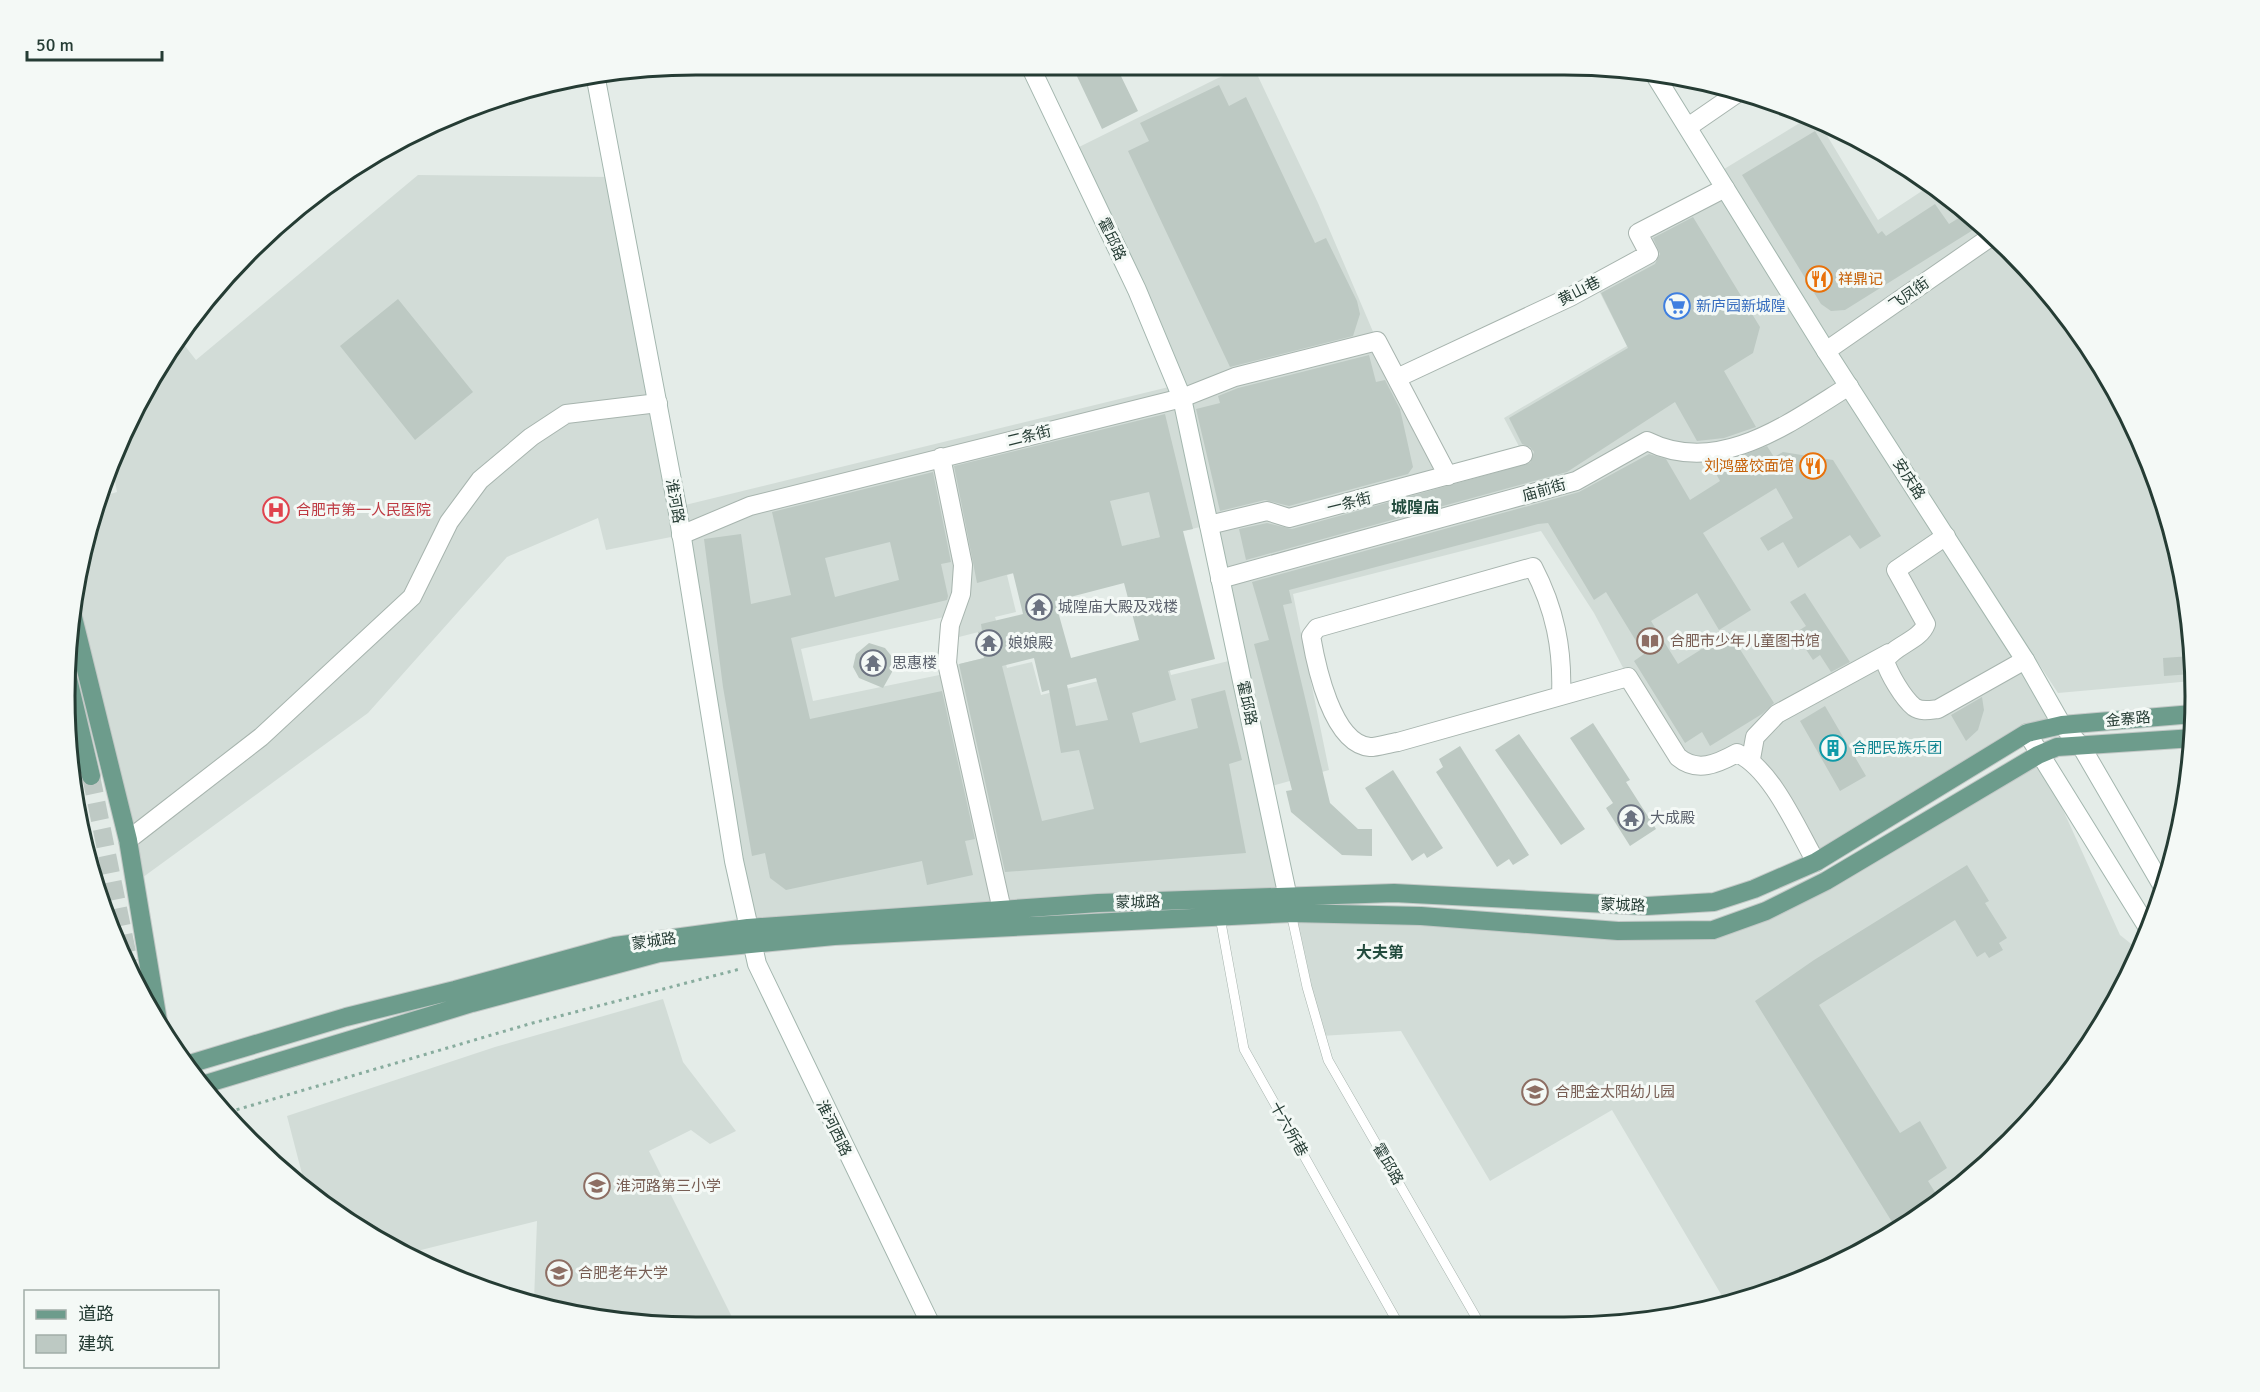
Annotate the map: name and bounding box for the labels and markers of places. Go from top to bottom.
restaurant icon: 祥鼎记 [1804,264,1834,294]
place label: 祥鼎记 [1838,270,1883,288]
supermarket icon: 新庐园新城隍 [1662,291,1692,321]
place label: 新庐园新城隍 [1696,297,1786,315]
restaurant icon: 刘鸿盛饺面馆 [1798,451,1828,481]
place label: 刘鸿盛饺面馆 [1704,457,1794,475]
hospital icon: 合肥市第一人民医院 [261,495,291,525]
place label: 合肥市第一人民医院 [296,501,431,519]
temple icon: 城隍庙大殿及戏楼 [1024,592,1054,622]
place label: 城隍庙大殿及戏楼 [1058,598,1178,616]
library icon: 合肥市少年儿童图书馆 [1635,626,1665,656]
temple icon: 娘娘殿 [974,628,1004,658]
place label: 合肥市少年儿童图书馆 [1670,632,1820,650]
place label: 娘娘殿 [1008,634,1053,652]
temple icon: 思惠楼 [858,648,888,678]
place label: 思惠楼 [892,654,937,672]
building icon: 合肥民族乐团 [1818,733,1848,763]
place label: 合肥民族乐团 [1852,739,1942,757]
temple icon: 大成殿 [1616,803,1646,833]
place label: 大成殿 [1650,809,1695,827]
school or university icon: 合肥金太阳幼儿园 [1520,1077,1550,1107]
place label: 合肥金太阳幼儿园 [1555,1083,1675,1101]
school or university icon: 淮河路第三小学 [582,1171,612,1201]
place label: 淮河路第三小学 [616,1177,721,1195]
school or university icon: 合肥老年大学 [544,1258,574,1288]
place label: 合肥老年大学 [578,1264,668,1282]

